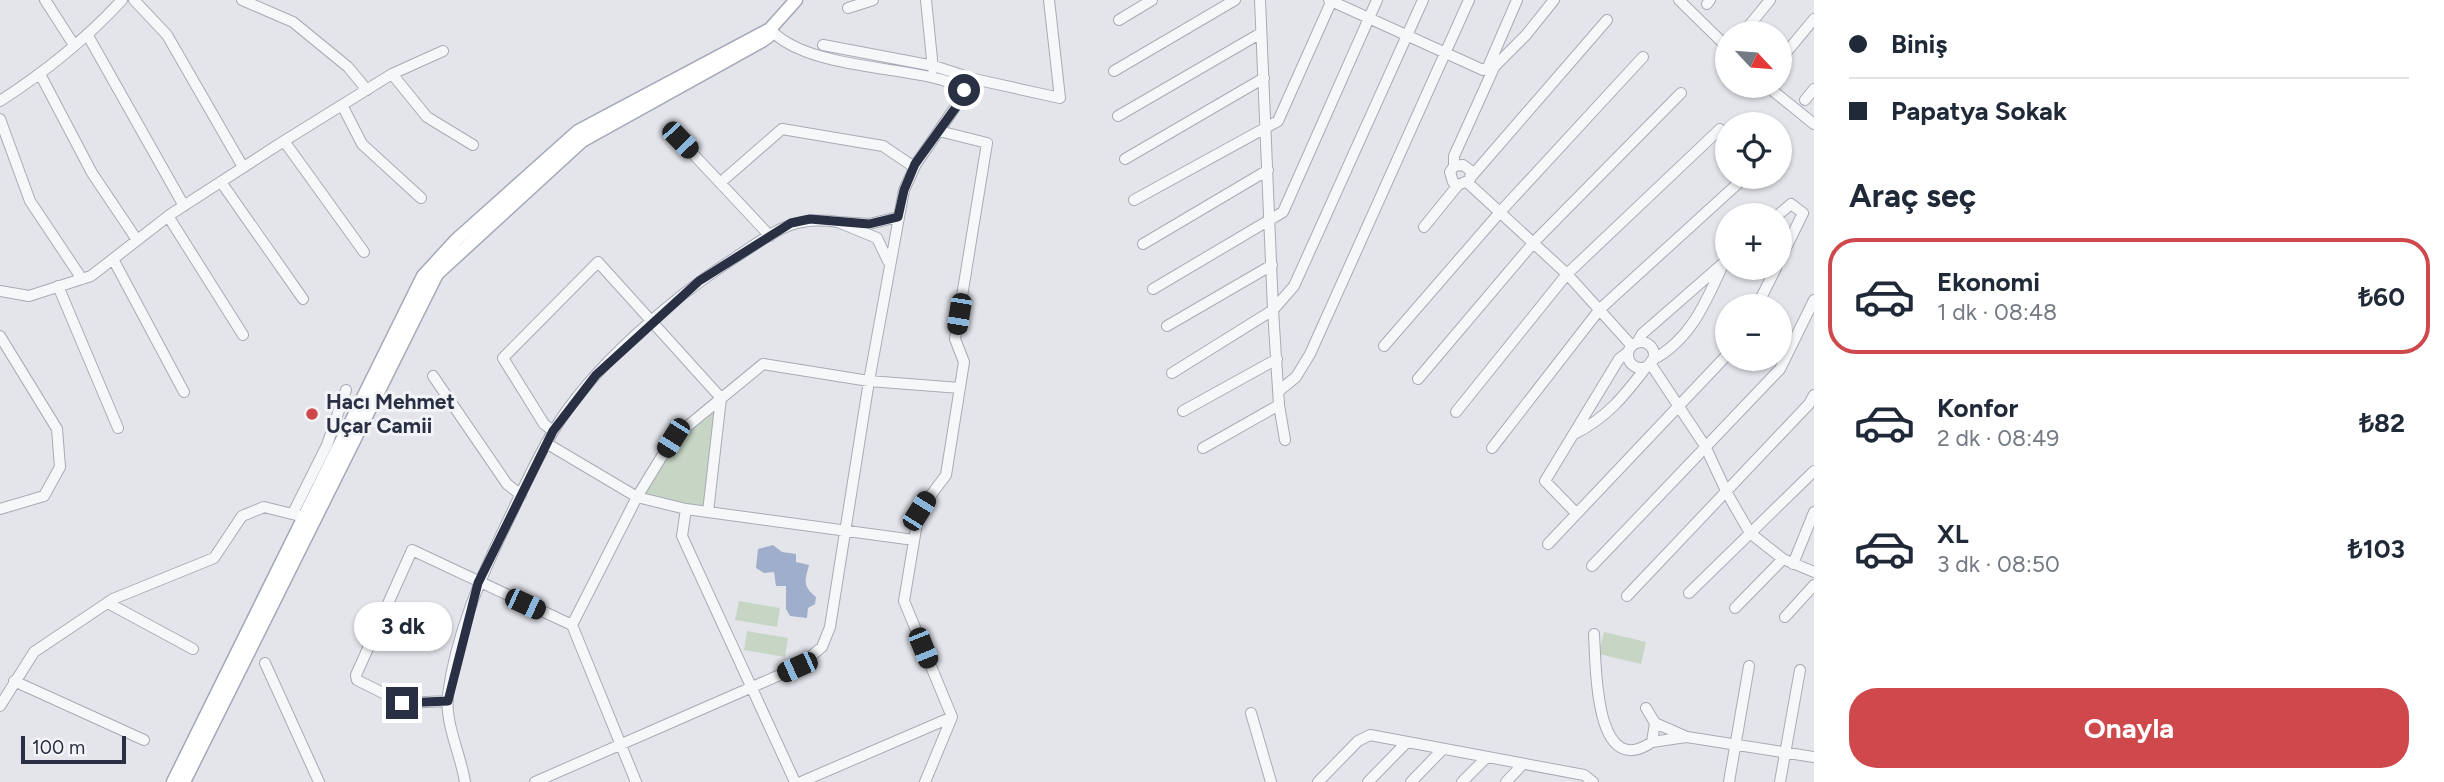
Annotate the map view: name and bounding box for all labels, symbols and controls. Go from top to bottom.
north arrow [1715,21,1792,98]
map controls [1715,21,1792,371]
text: Biniş [1891,28,1948,60]
route start [948,74,980,106]
text: Papatya Sokak [1891,95,2067,127]
button: locate [1715,112,1792,189]
car [658,118,703,162]
text: Araç seç [1849,177,1976,215]
button: + [1715,203,1792,280]
icon: car [1853,265,1916,328]
text: Ekonomi [1937,266,2040,298]
text: ₺60 [2358,281,2405,313]
car [946,292,973,336]
button: − [1715,294,1792,371]
text: 1 dk · 08:48 [1937,298,2057,326]
place label: Hacı Mehmet Uçar Camii [326,389,455,438]
icon: car [1853,391,1916,454]
text: Konfor [1937,392,2018,424]
marker: Hacı Mehmet Uçar Camii [304,406,320,422]
text: ₺82 [2359,407,2405,439]
car [653,415,694,461]
text: 2 dk · 08:49 [1937,424,2059,452]
car [899,488,940,534]
icon: car [1853,517,1916,580]
text: XL [1937,518,1969,550]
text: ₺103 [2348,533,2405,565]
text: 3 dk · 08:50 [1937,550,2060,578]
car [502,586,549,622]
callout: 3 dk [353,602,451,650]
text: 3 dk [381,612,425,640]
car [906,625,941,671]
car [774,649,821,685]
route end [386,687,418,719]
button: Onayla [1849,688,2409,768]
scale bar [21,733,126,765]
text: 100 m [32,736,85,759]

